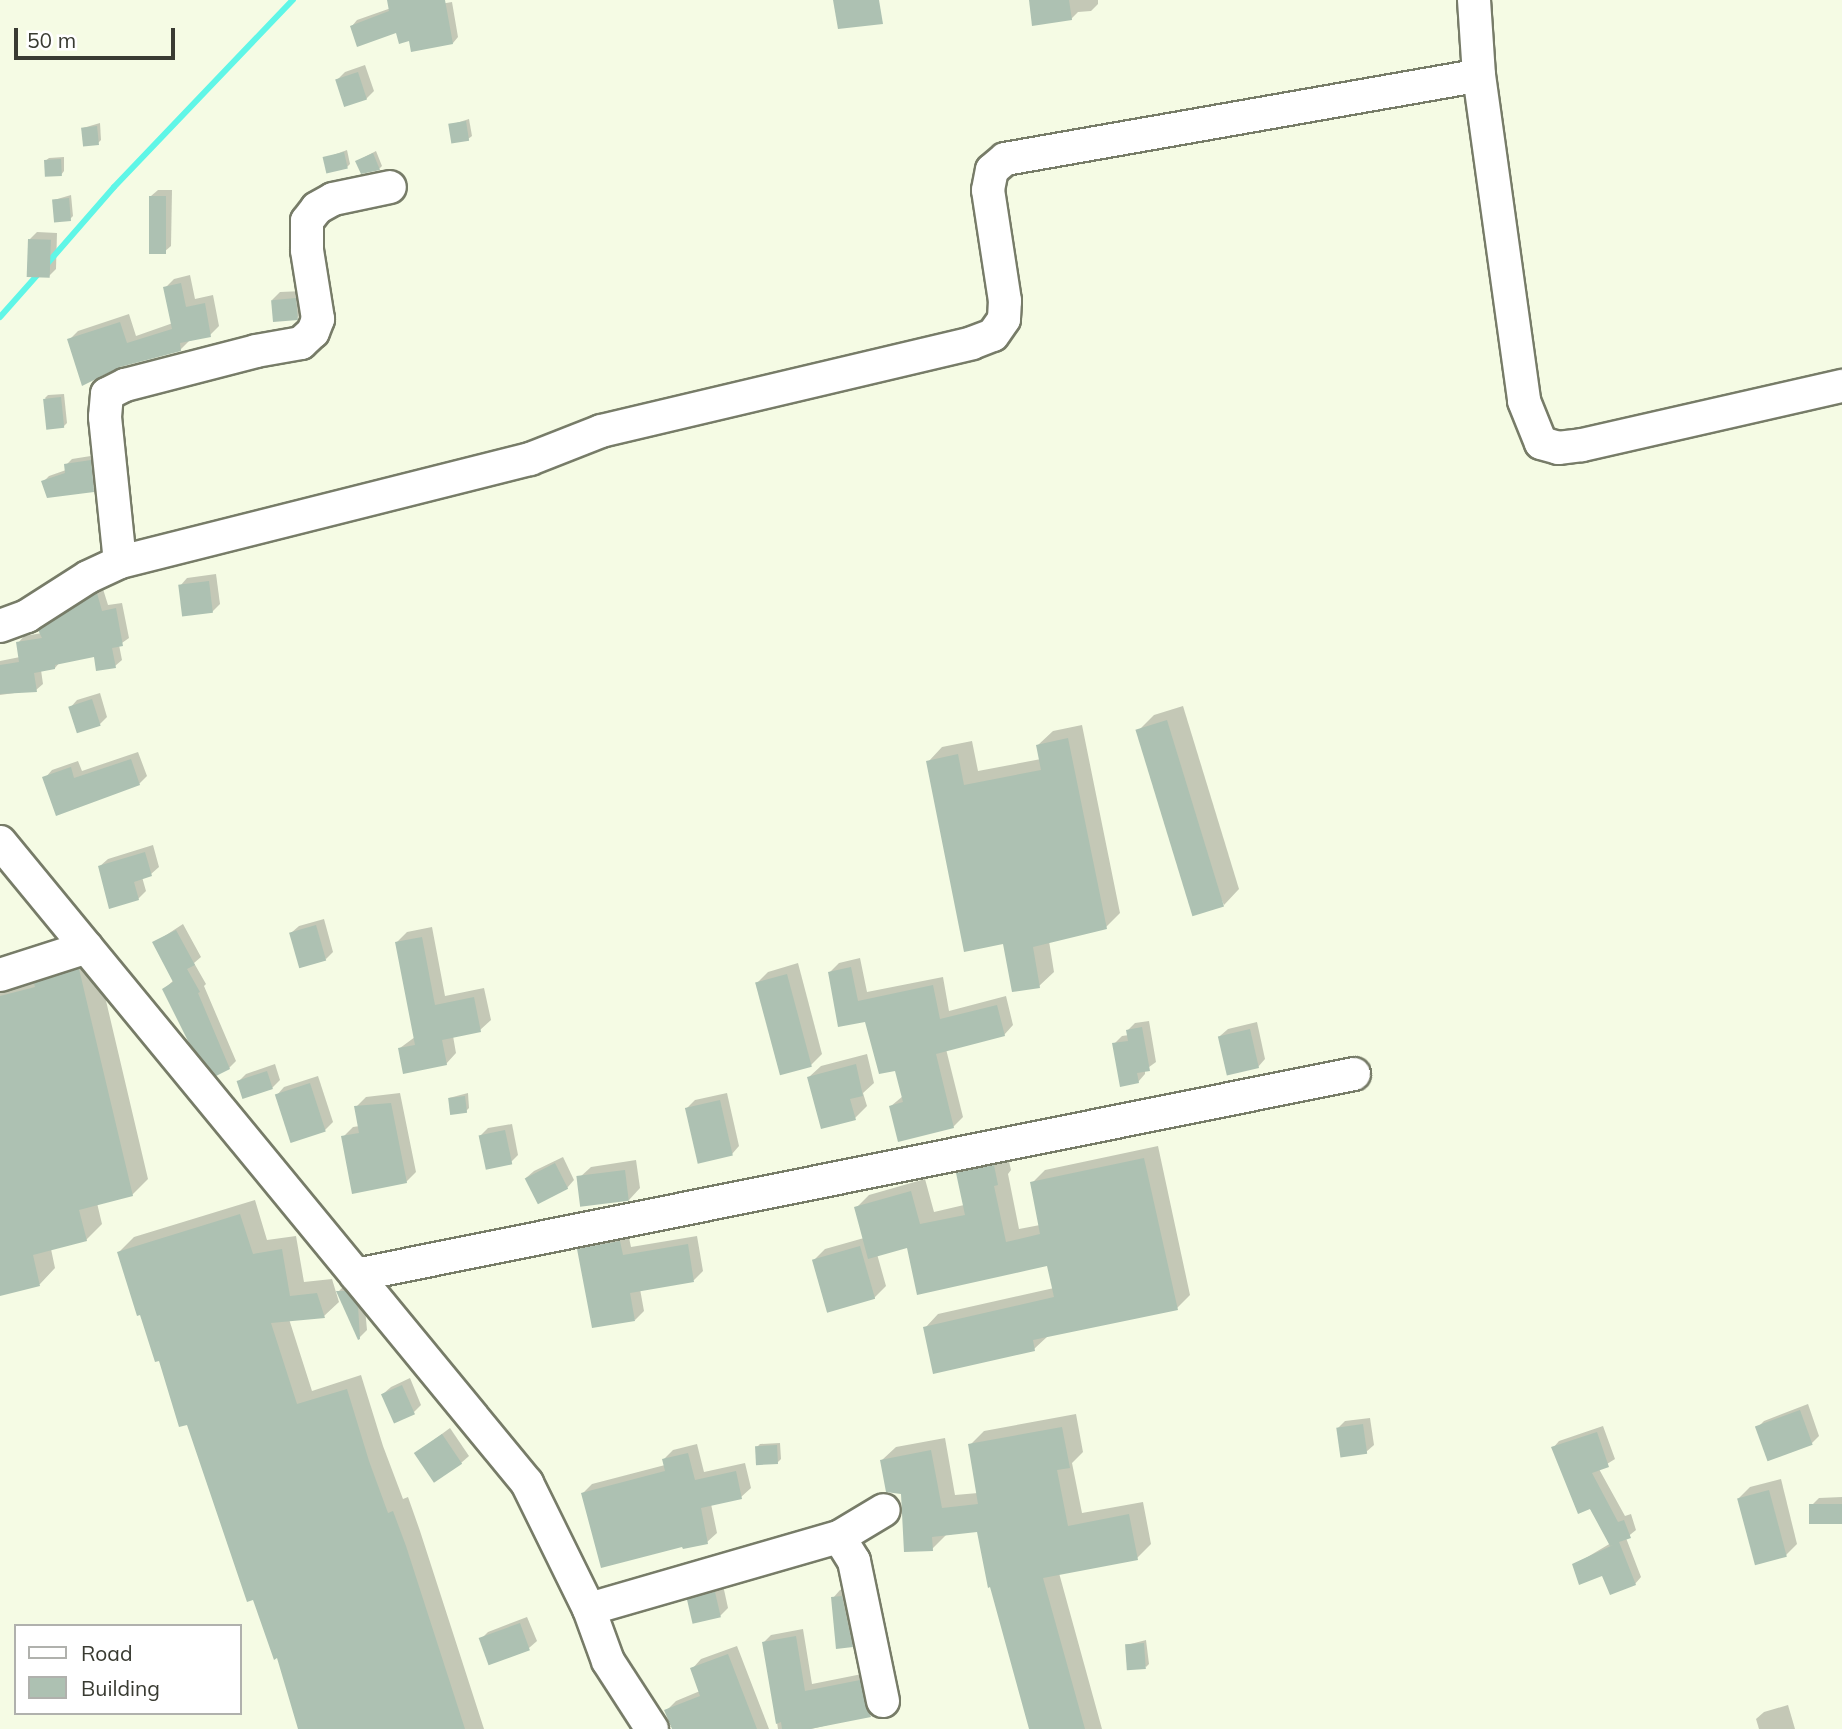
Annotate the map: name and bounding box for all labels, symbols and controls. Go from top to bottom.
scale bar [18,14,178,58]
text: 50 m [27,27,76,53]
legend [14,1624,242,1715]
text: Road [81,1640,132,1666]
text: Building [81,1675,160,1701]

